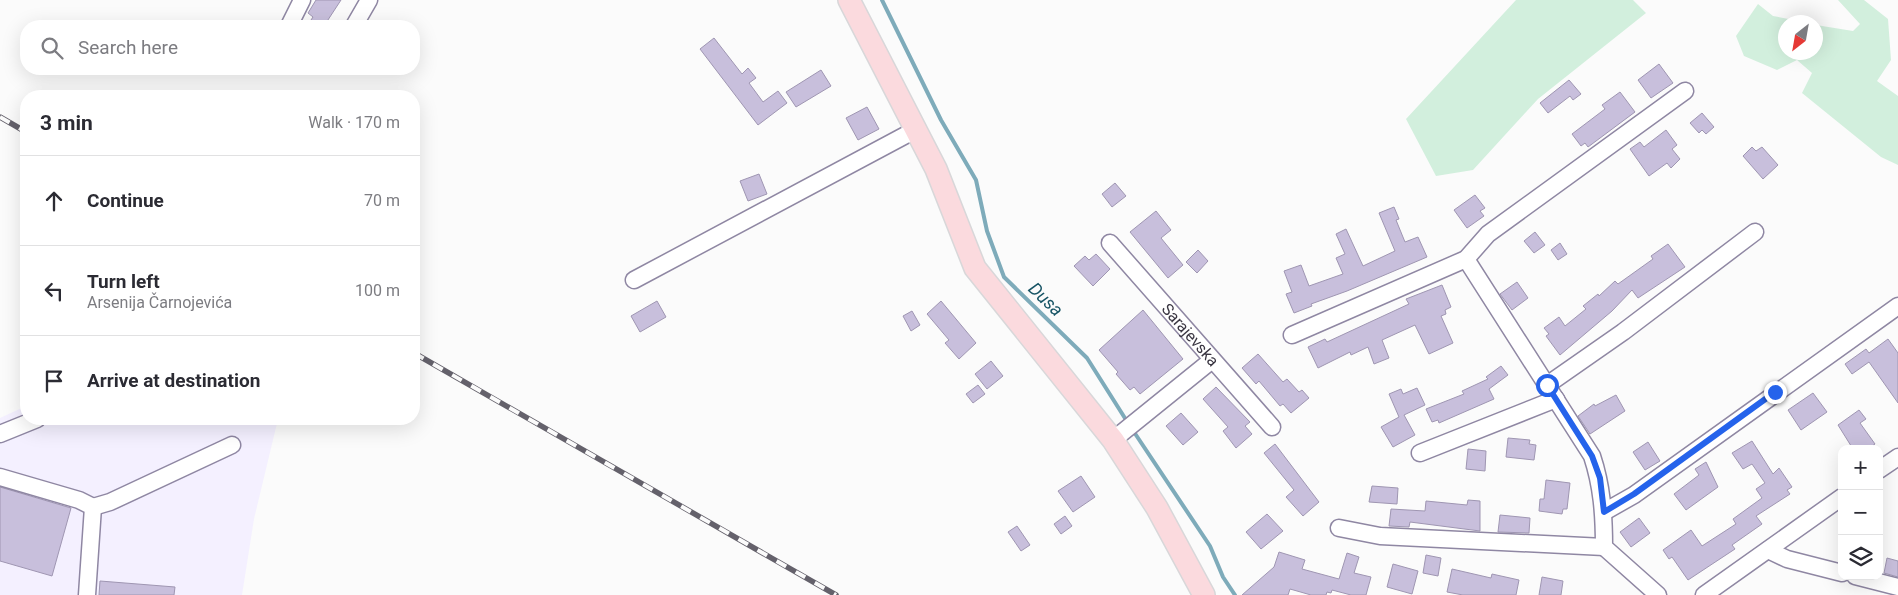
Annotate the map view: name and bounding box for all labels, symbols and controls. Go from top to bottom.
north arrow [1778,15,1823,60]
search box [20,20,420,75]
icon: search [38,34,66,62]
text: Search here [78,36,178,59]
text: 3 min [40,111,93,135]
text: Walk · 170 m [308,113,400,132]
icon: ahead [40,187,68,215]
text: Continue [87,189,164,212]
text: 70 m [364,191,400,210]
text: Turn left [87,270,160,293]
icon: left [40,277,68,305]
water label: Dusa [1024,278,1068,320]
text: 100 m [355,281,400,300]
text: Arsenija Čarnojevića [87,293,232,312]
street label: Sarajevska [1158,299,1223,370]
icon: arrive [40,367,68,395]
text: Arrive at destination [87,369,260,392]
route start [1536,374,1559,397]
route end [1764,381,1787,404]
map controls [1838,445,1883,580]
button: + [1838,445,1883,490]
button: − [1838,490,1883,535]
button: layers [1838,535,1883,580]

